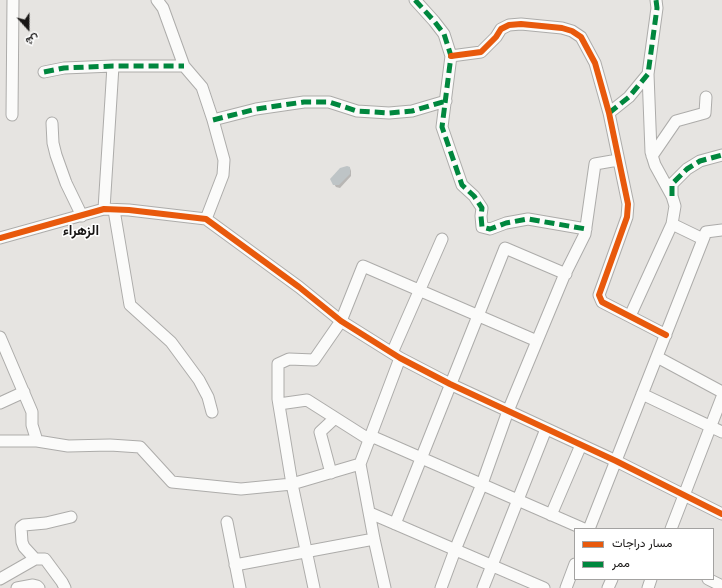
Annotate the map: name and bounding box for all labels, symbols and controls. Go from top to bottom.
north arrow [8,8,48,48]
text: ش [24,30,41,49]
district label: الزهراء [63,224,99,240]
legend [574,528,714,580]
text: مسار دراجات [612,535,672,551]
text: ممر [612,555,630,571]

